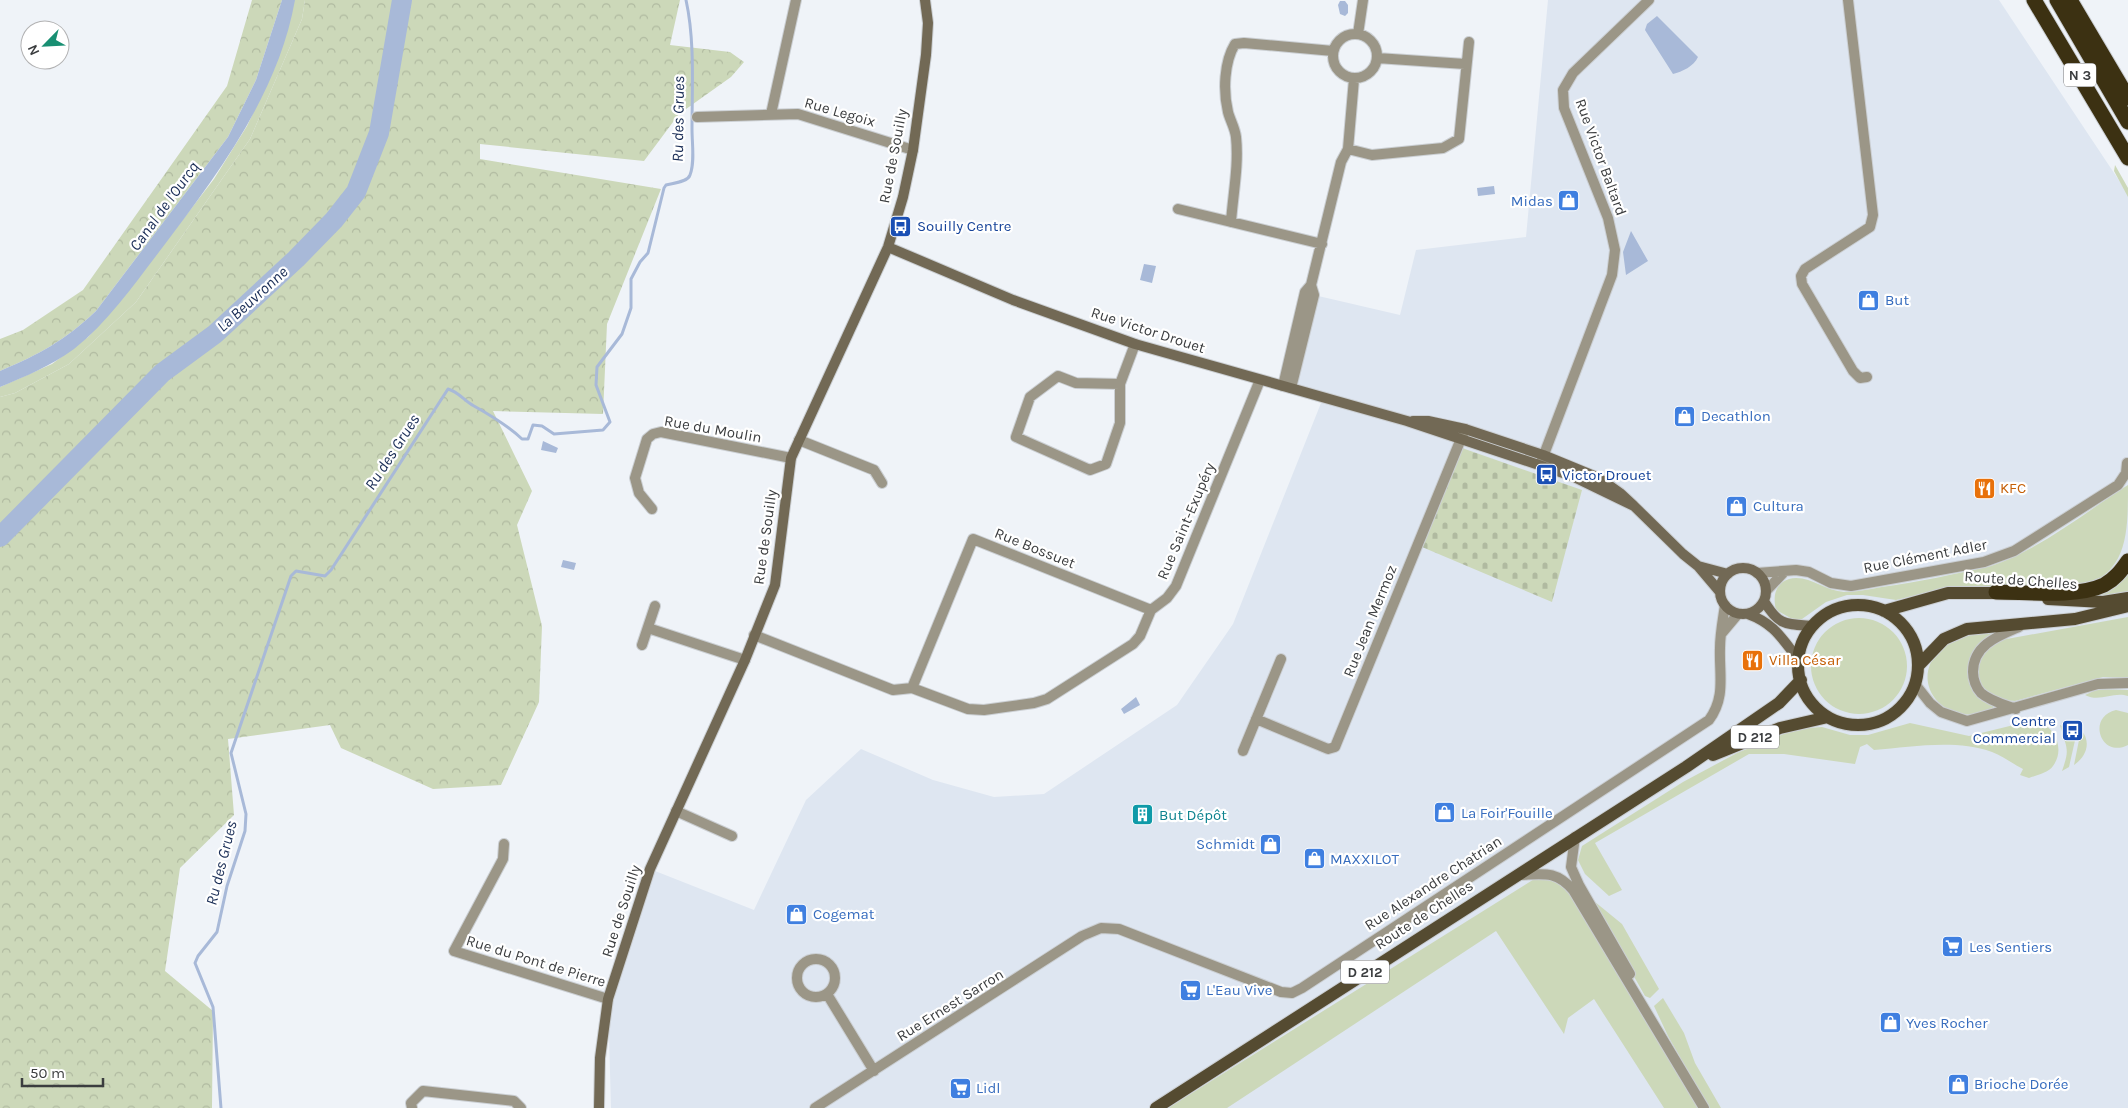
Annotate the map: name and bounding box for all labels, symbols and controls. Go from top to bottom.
north arrow [20,20,70,70]
text: N [24,42,43,58]
road number: N 3 [2064,64,2096,86]
water label: Ru des Grues [668,75,688,162]
street label: Rue Legoix [802,93,878,131]
street label: Rue Victor Baltard [1572,96,1630,218]
street label: Rue de Souilly [875,107,911,205]
water label: Canal de l'Ourcq [125,158,203,254]
shop icon: Midas [1557,189,1581,213]
place label: Midas [1511,192,1553,210]
bus stop icon: Souilly Centre [889,214,913,238]
place label: Souilly Centre [917,217,1011,235]
water label: La Beuvronne [213,262,292,336]
shop icon: But [1857,288,1881,312]
place label: But [1885,291,1909,309]
street label: Rue Victor Drouet [1089,303,1208,357]
shop icon: Decathlon [1673,404,1697,428]
place label: Decathlon [1701,407,1771,425]
water label: Ru des Grues [361,410,424,493]
street label: Rue du Moulin [663,412,763,446]
street label: Rue Saint-Exupéry [1153,460,1219,582]
bus stop icon: Victor Drouet [1534,463,1558,487]
place label: Victor Drouet [1562,466,1652,484]
restaurant icon: KFC [1972,476,1996,500]
place label: KFC [2000,479,2026,497]
street label: Rue de Souilly [749,488,781,586]
shop icon: Cultura [1725,494,1749,518]
place label: Cultura [1753,497,1804,515]
street label: Rue Bossuet [992,524,1078,572]
street label: Rue Clément Adler [1862,535,1989,577]
street label: Rue Jean Mermoz [1339,562,1401,680]
street label: Route de Chelles [1964,567,2078,593]
restaurant icon: Villa César [1741,648,1765,672]
place label: Villa César [1769,651,1841,669]
place label: Centre Commercial [1973,712,2056,747]
bus stop icon: Centre Commercial [2060,718,2084,742]
road number: D 212 [1731,726,1779,749]
shop icon: La Foir'Fouille [1433,801,1457,825]
building icon: But Dépôt [1131,803,1155,827]
place label: La Foir'Fouille [1461,804,1553,822]
place label: But Dépôt [1159,806,1227,824]
water label: Ru des Grues [201,818,241,907]
shop icon: Schmidt [1259,832,1283,856]
street label: Rue Alexandre Chatrian [1361,832,1505,934]
place label: Schmidt [1196,835,1255,853]
shop icon: MAXXILOT [1302,847,1326,871]
place label: MAXXILOT [1330,850,1399,868]
street label: Rue de Souilly [598,863,644,959]
street label: Route de Chelles [1372,877,1476,953]
shop icon: Cogemat [785,902,809,926]
place label: Cogemat [813,905,875,923]
street label: Rue du Pont de Pierre [464,931,608,991]
supermarket icon: Les Sentiers [1941,935,1965,959]
place label: Les Sentiers [1969,938,2052,956]
road number: D 212 [1341,960,1389,984]
street label: Rue Ernest Sarron [893,965,1007,1045]
supermarket icon: L'Eau Vive [1178,978,1202,1002]
place label: L'Eau Vive [1206,981,1273,999]
shop icon: Yves Rocher [1878,1011,1902,1035]
place label: Yves Rocher [1906,1014,1988,1032]
scale bar [22,1056,104,1088]
text: 50 m [30,1064,65,1082]
shop icon: Brioche Dorée [1946,1072,1970,1096]
place label: Brioche Dorée [1974,1075,2068,1093]
supermarket icon: Lidl [948,1076,972,1100]
place label: Lidl [976,1079,1001,1097]

